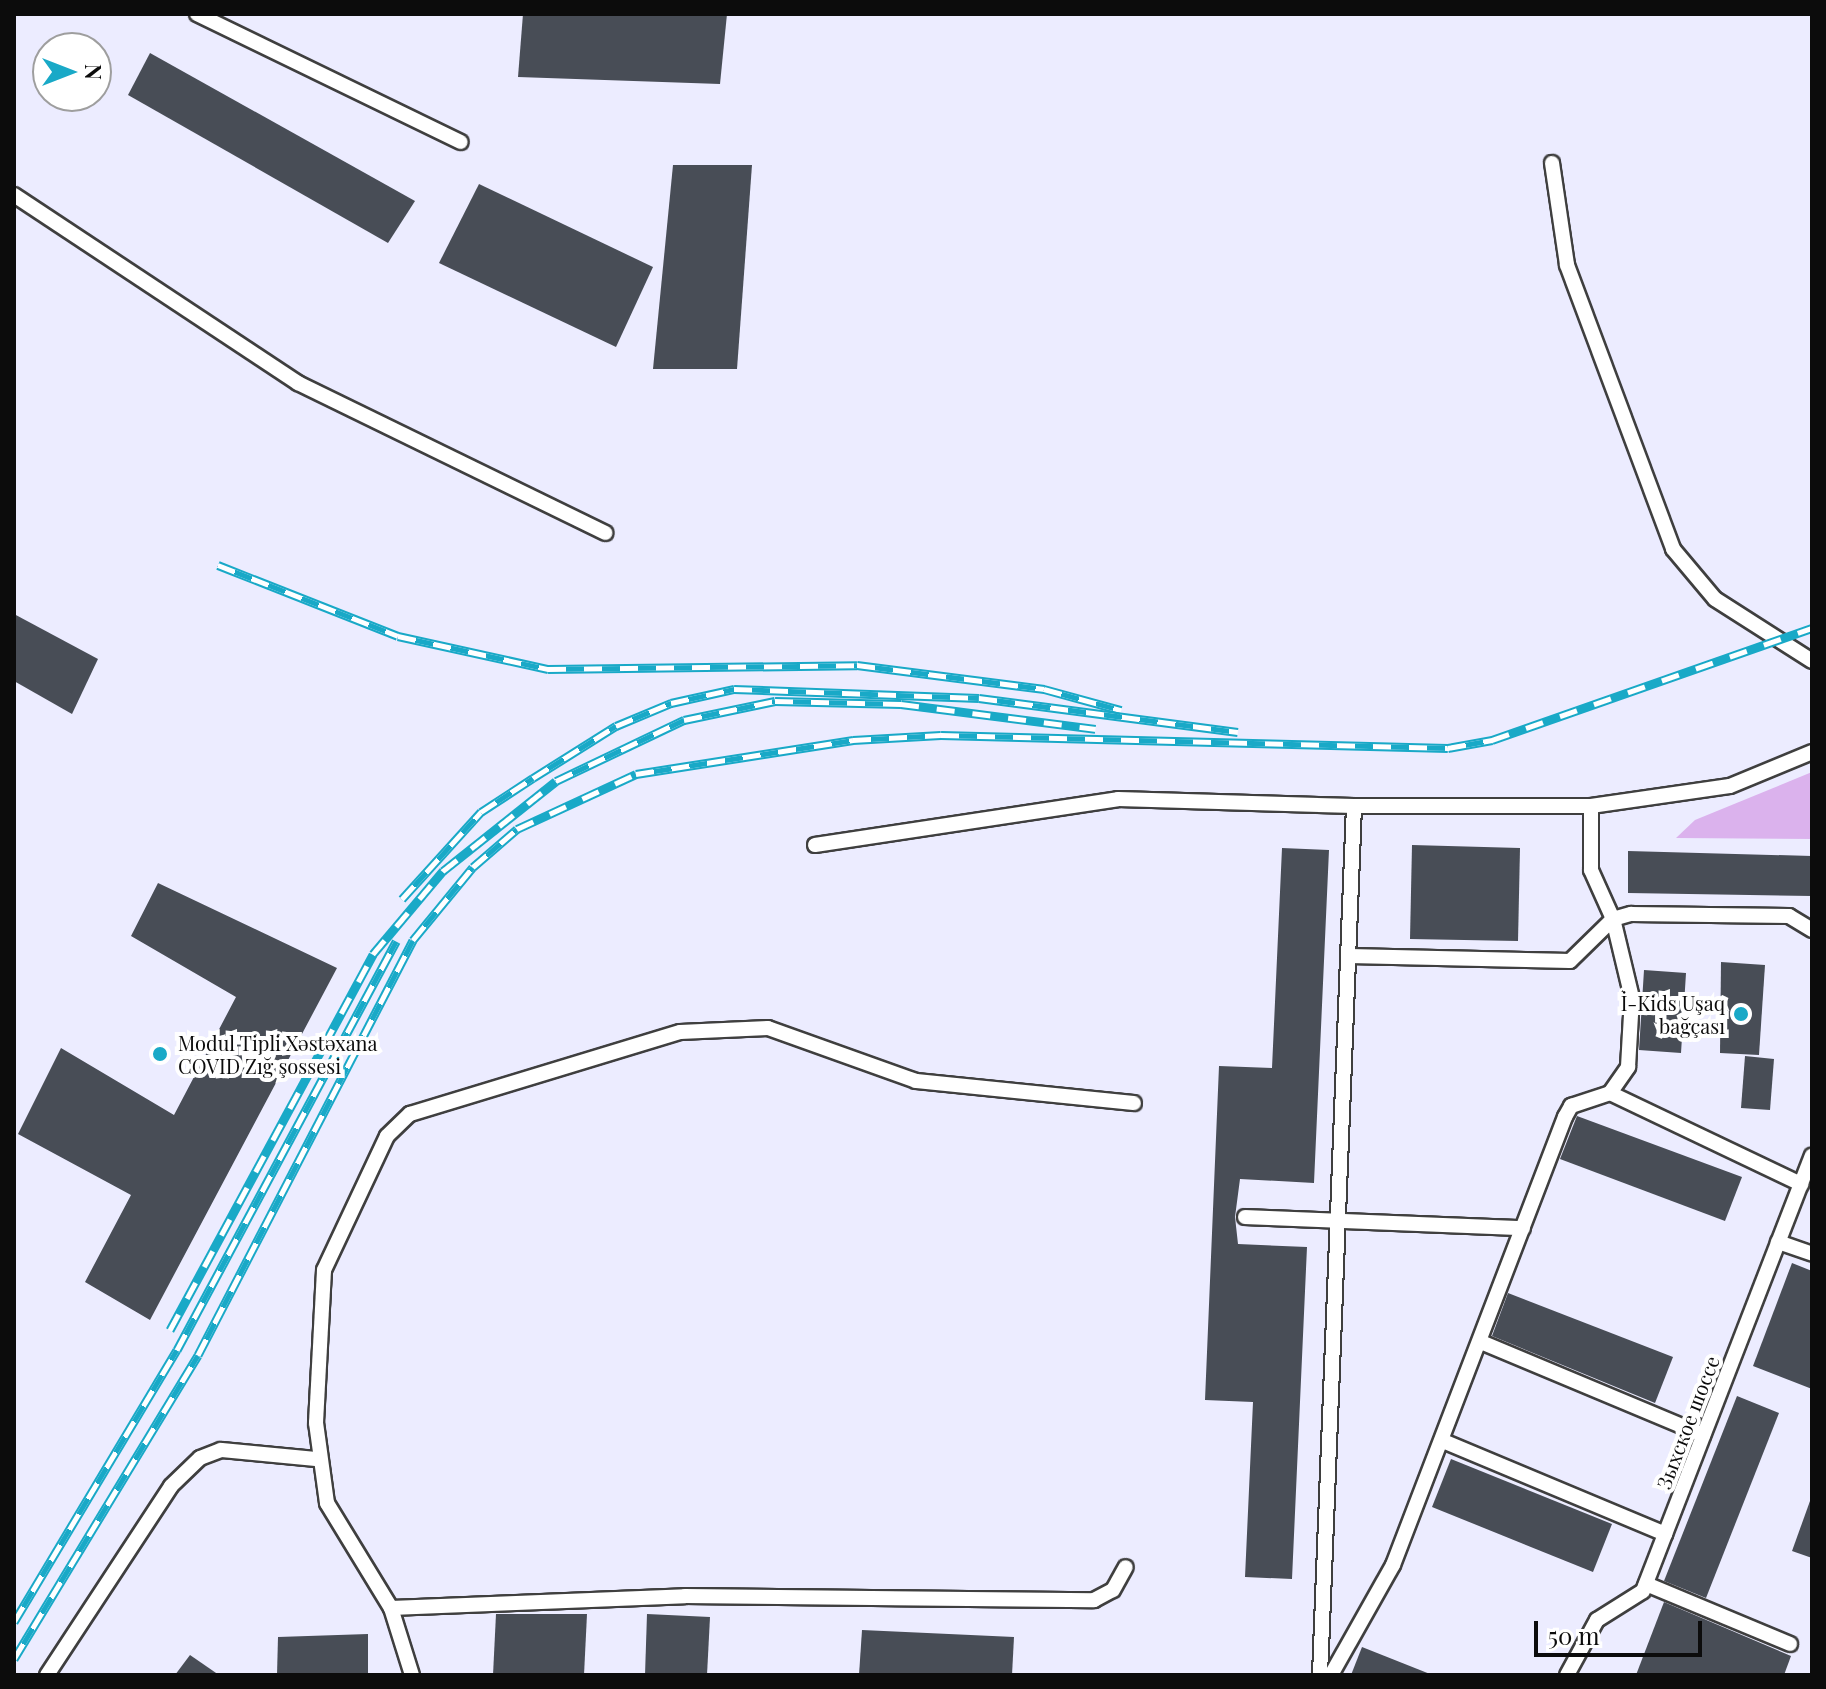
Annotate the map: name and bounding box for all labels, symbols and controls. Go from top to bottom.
north arrow [32,32,112,112]
text: N [79,64,109,80]
place label: İ-Kids Uşaq bağçası [1621,990,1725,1037]
marker: İ-Kids Uşaq bağçası [1732,1005,1750,1023]
place label: Modul Tipli Xəstəxana COVID Zığ şossesi [178,1030,378,1077]
marker: Modul Tipli Xəstəxana COVID Zığ şossesi [149,1043,171,1065]
street label: Зыхское шоссе [1651,1352,1723,1492]
scale bar [1538,1605,1706,1655]
text: 50 m [1548,1619,1600,1651]

